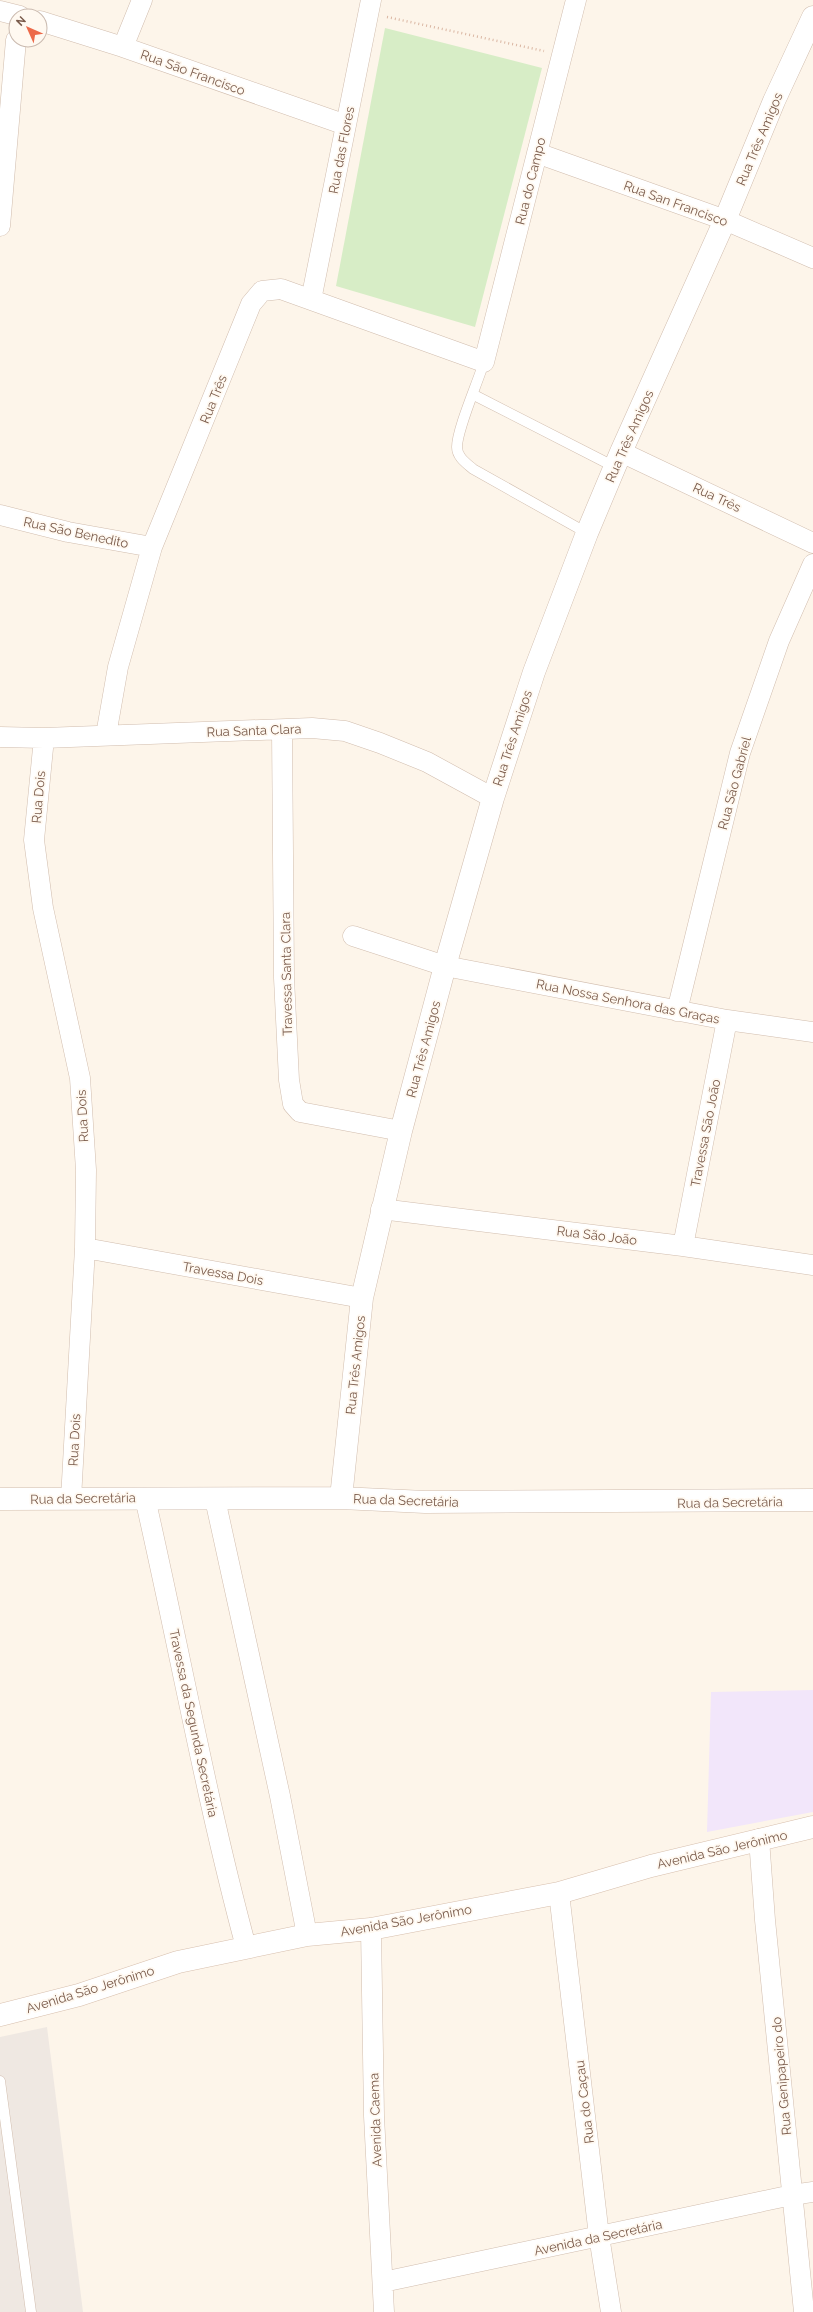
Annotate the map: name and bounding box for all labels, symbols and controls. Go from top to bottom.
north arrow [8,8,48,48]
text: N [14,14,29,29]
street label: Rua São Francisco [139,47,247,98]
street label: Rua Três Amigos [733,90,786,188]
street label: Rua das Flores [326,105,357,195]
street label: Rua do Campo [512,136,549,226]
street label: Rua San Francisco [622,178,730,229]
street label: Rua Três [197,373,230,426]
street label: Rua Três Amigos [602,388,657,485]
street label: Rua Três [690,480,743,515]
street label: Rua São Benedito [22,514,130,551]
street label: Rua Três Amigos [490,688,535,788]
street label: Rua Santa Clara [206,721,302,740]
street label: Rua São Gabriel [715,735,754,831]
street label: Rua Dois [29,770,48,824]
street label: Travessa Santa Clara [278,912,295,1036]
street label: Rua Nossa Senhora das Graças [535,976,721,1027]
street label: Rua Três Amigos [403,999,444,1099]
street label: Travessa São João [688,1078,723,1188]
street label: Rua Dois [74,1089,91,1143]
street label: Rua São João [556,1223,638,1248]
street label: Travessa Dois [181,1259,264,1288]
street label: Rua Três Amigos [343,1315,368,1415]
street label: Rua Dois [66,1413,83,1467]
street label: Rua da Secretária [30,1490,136,1507]
street label: Rua da Secretária [353,1491,459,1510]
street label: Rua da Secretária [677,1494,783,1511]
street label: Travessa da Segunda Secretária [166,1628,221,1818]
street label: Avenida São Jerônimo [656,1827,789,1872]
street label: Avenida São Jerônimo [339,1901,473,1939]
street label: Avenida São Jerônimo [24,1963,156,2016]
street label: Rua Genipapeiro do [769,2016,794,2136]
street label: Rua do Caçau [572,2060,597,2144]
street label: Avenida Caema [366,2073,385,2167]
street label: Avenida da Secretária [533,2217,664,2258]

